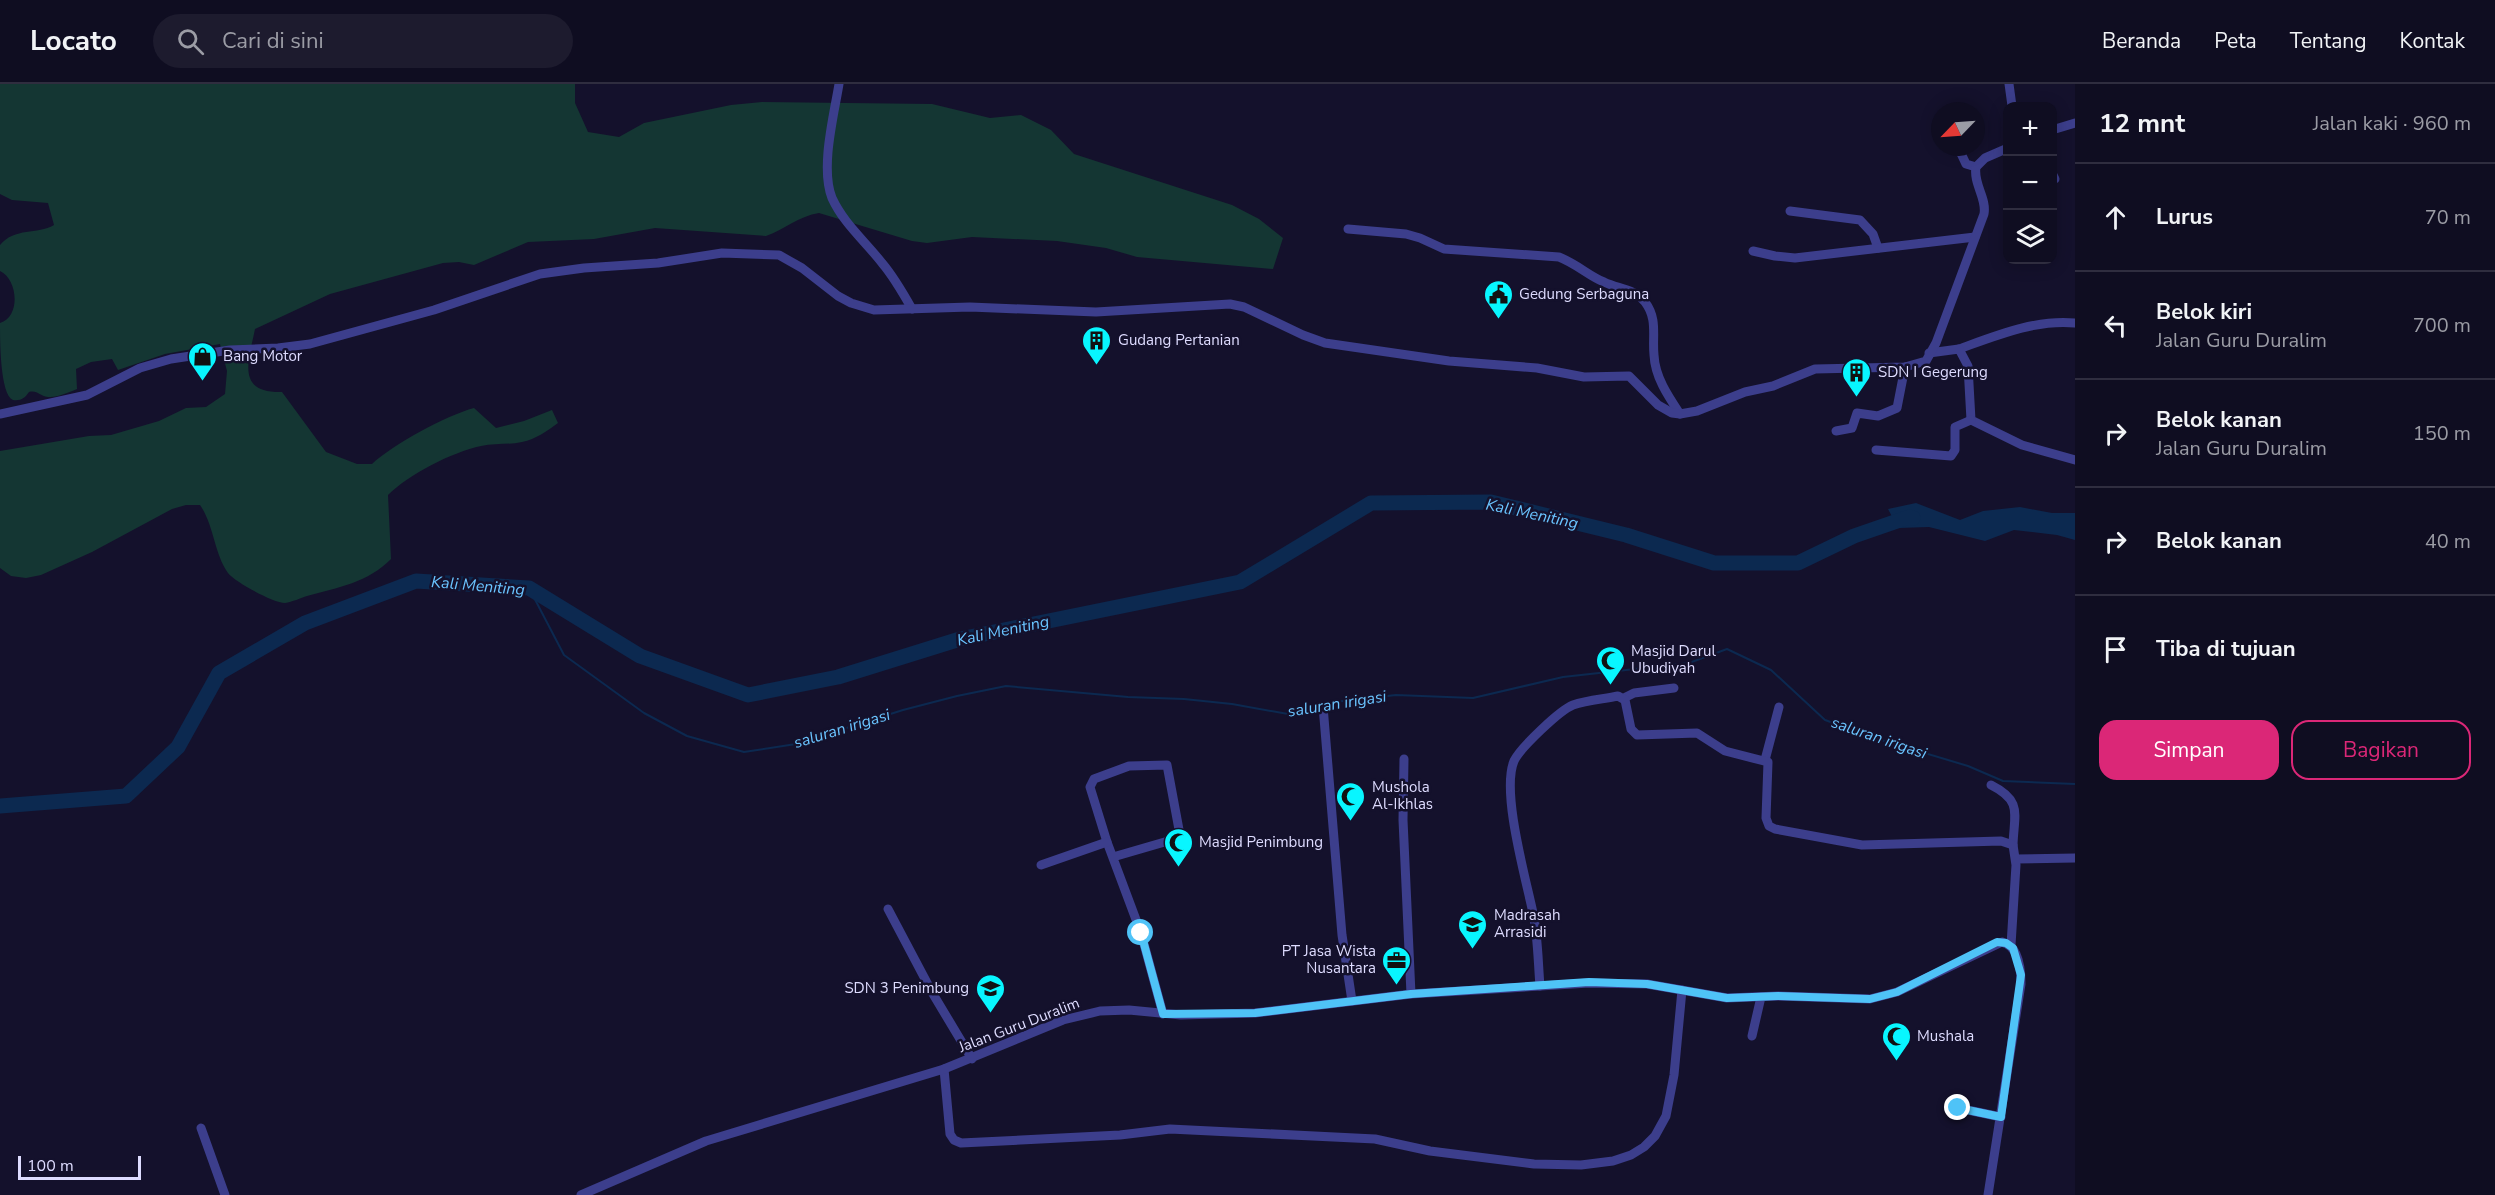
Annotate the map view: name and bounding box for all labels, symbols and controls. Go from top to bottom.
search box [153,14,573,68]
text: Locato [30,22,117,60]
icon: search [174,25,207,58]
text: Cari di sini [222,26,324,56]
text: Beranda [2102,27,2181,55]
text: Peta [2214,27,2257,55]
text: Tentang [2290,27,2367,55]
text: Kontak [2400,27,2465,55]
north arrow [1931,102,1985,156]
map controls [2003,102,2057,264]
button: + [2003,102,2057,156]
text: 12 mnt [2099,106,2185,141]
text: Jalan kaki · 960 m [2313,110,2471,137]
button: − [2003,156,2057,210]
icon: ahead [2099,201,2132,234]
text: Lurus [2156,202,2213,232]
text: 70 m [2425,204,2471,231]
button: layers [2003,210,2057,264]
public building icon: Gedung Serbaguna [1482,278,1514,320]
place label: Gedung Serbaguna [1519,284,1649,304]
text: Belok kiri [2156,297,2252,327]
icon: left [2099,309,2132,342]
text: 700 m [2413,312,2471,339]
building icon: Gudang Pertanian [1081,324,1113,366]
text: Jalan Guru Duralim [2156,327,2327,354]
place label: Gudang Pertanian [1118,330,1240,350]
shop icon: Bang Motor [186,340,218,382]
place label: Bang Motor [223,346,303,366]
building icon: SDN I Gegerung [1841,356,1873,398]
place label: SDN I Gegerung [1878,362,1988,382]
text: Belok kanan [2156,405,2282,435]
icon: right [2099,417,2132,450]
text: 150 m [2413,420,2471,447]
text: Jalan Guru Duralim [2156,435,2327,462]
water label: Kali Meniting [1484,493,1580,535]
icon: right [2099,525,2132,558]
text: Belok kanan [2156,526,2282,556]
text: 40 m [2425,528,2471,555]
water label: Kali Meniting [430,571,526,601]
water label: Kali Meniting [955,610,1051,652]
icon: arrive [2099,633,2132,666]
text: Tiba di tujuan [2156,634,2296,664]
place label: Masjid Darul Ubudiyah [1631,641,1716,678]
mosque icon: Masjid Darul Ubudiyah [1594,644,1626,686]
water label: saluran irigasi [1286,685,1388,723]
water label: saluran irigasi [791,704,893,754]
water label: saluran irigasi [1828,711,1930,765]
button: Simpan [2099,720,2279,780]
button: Bagikan [2291,720,2471,780]
place label: Mushola Al-Ikhlas [1372,777,1433,814]
mosque icon: Mushola Al-Ikhlas [1335,780,1367,822]
mosque icon: Masjid Penimbung [1162,826,1194,868]
place label: Masjid Penimbung [1199,832,1323,852]
place label: Madrasah Arrasidi [1494,905,1560,942]
school or university icon: Madrasah Arrasidi [1457,908,1489,950]
route start [1127,919,1153,945]
place label: PT Jasa Wista Nusantara [1282,941,1376,978]
office icon: PT Jasa Wista Nusantara [1381,944,1413,986]
school or university icon: SDN 3 Penimbung [974,972,1006,1014]
place label: SDN 3 Penimbung [844,978,969,998]
street label: Jalan Guru Duralim [955,993,1082,1058]
mosque icon: Mushala [1880,1020,1912,1062]
place label: Mushala [1917,1026,1974,1046]
route end [1944,1094,1970,1120]
scale bar [18,1153,141,1180]
text: 100 m [27,1155,74,1177]

